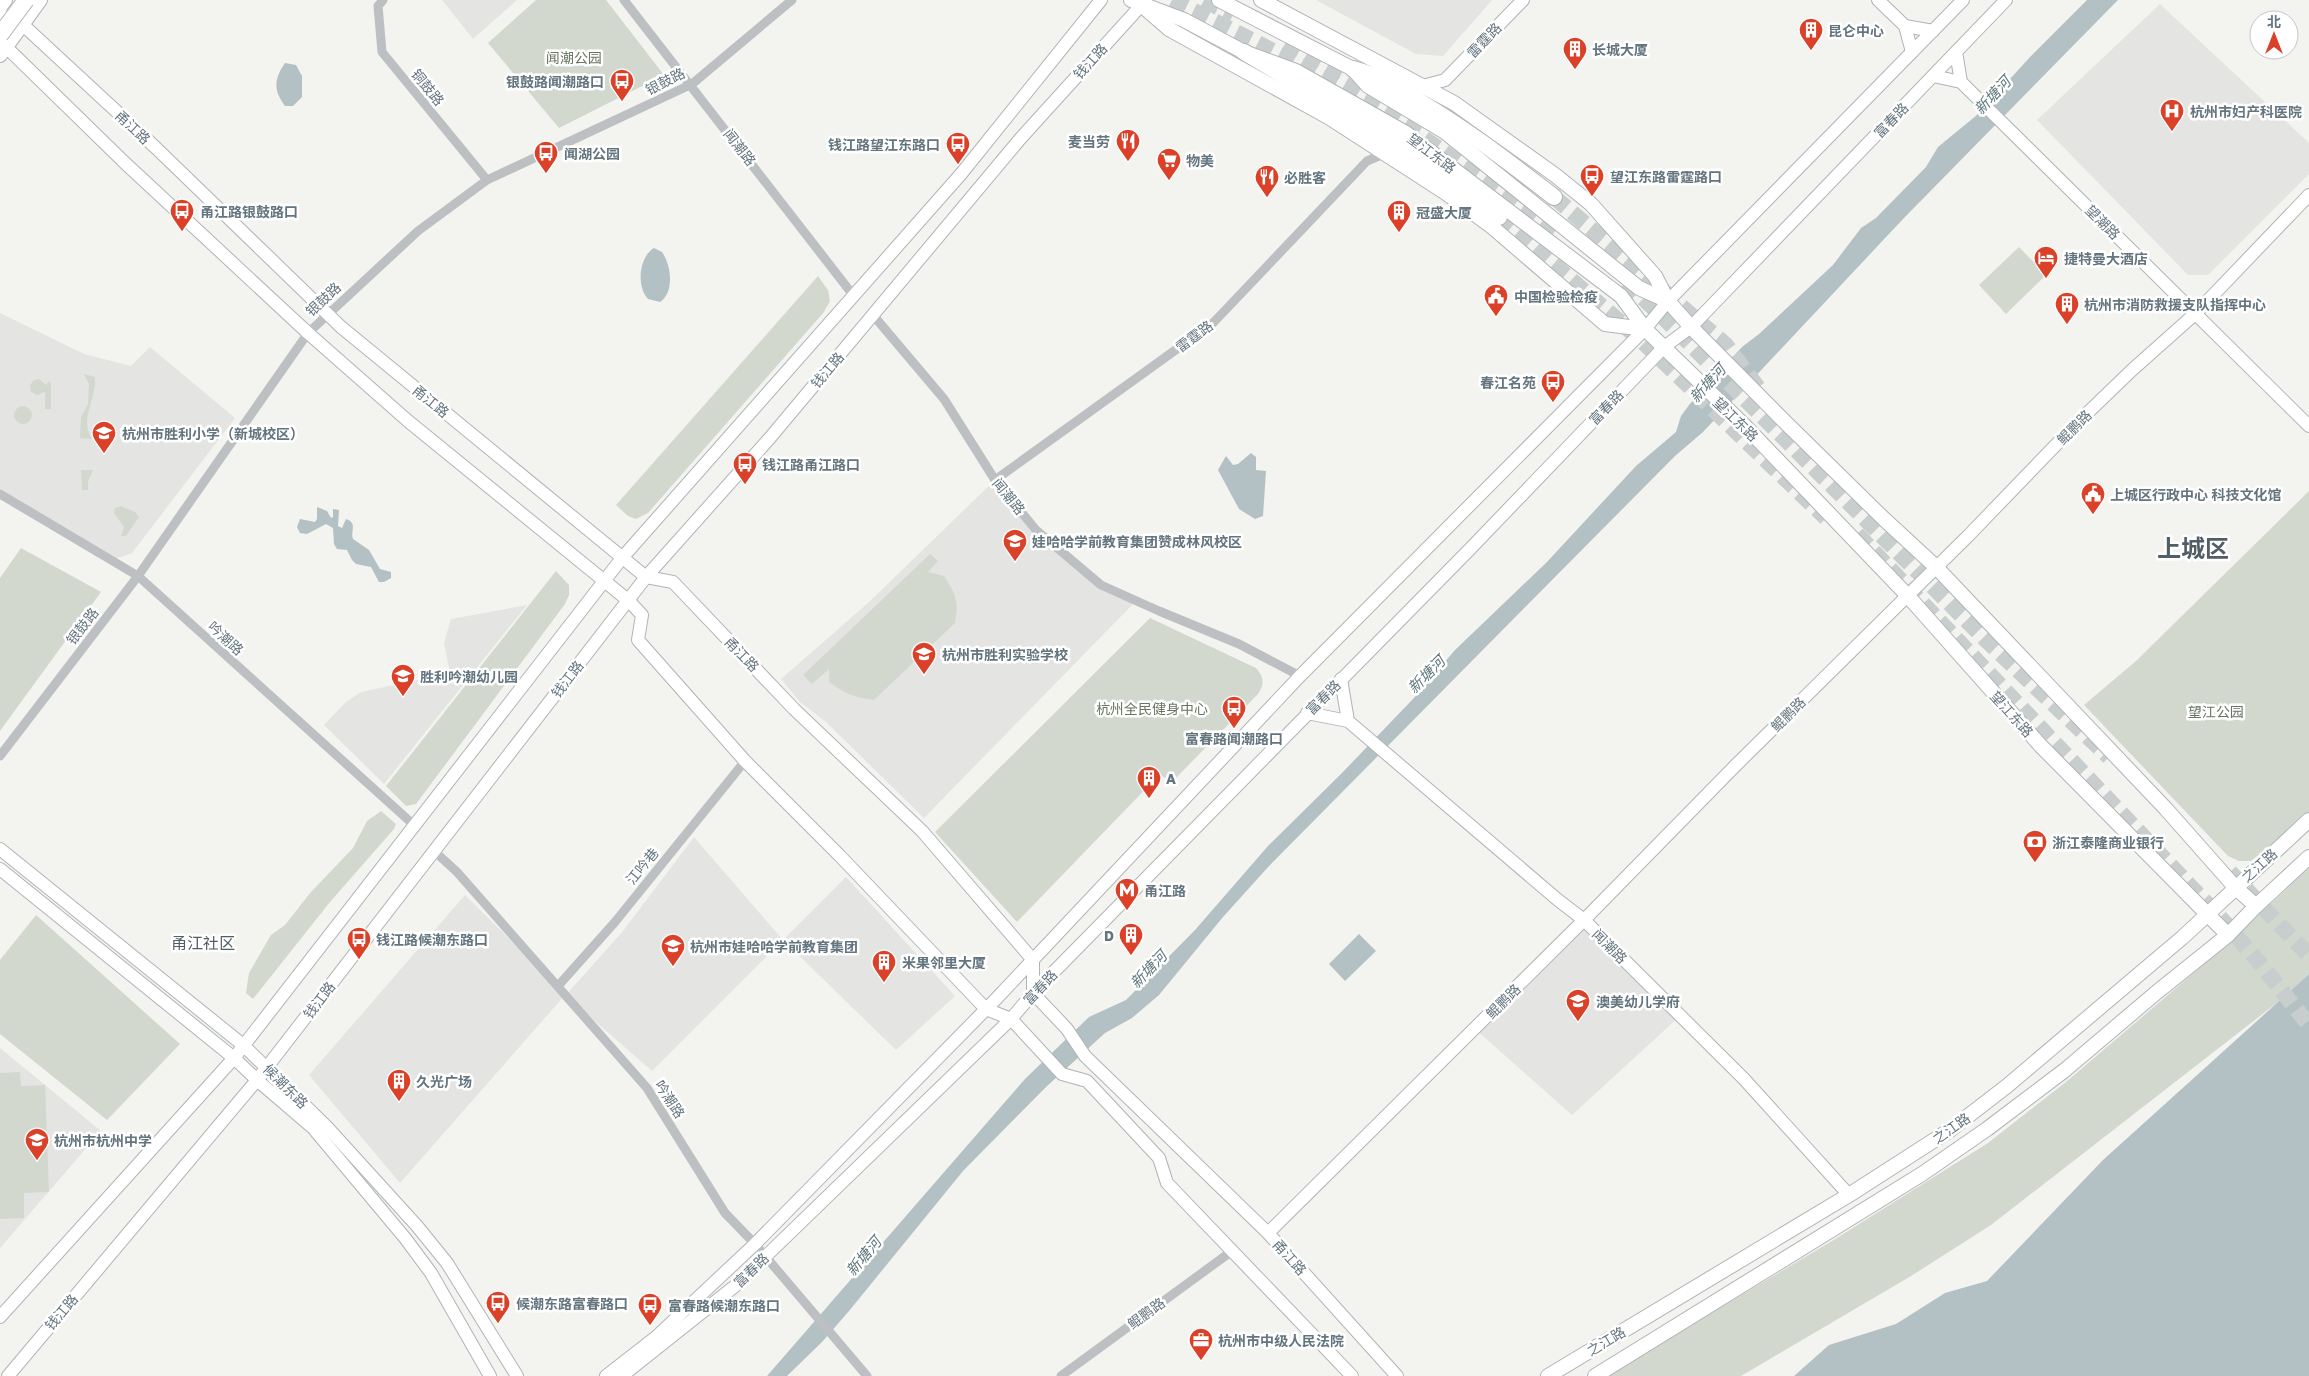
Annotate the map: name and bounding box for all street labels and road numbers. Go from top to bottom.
street label: 雷霆路 [1463,19,1505,61]
street label: 钱江路 [1070,40,1110,82]
street label: 银鼓路 [642,64,688,98]
street label: 铜鼓路 [408,65,448,109]
street label: 富春路 [1870,99,1912,141]
street label: 甬江路 [112,106,154,148]
street label: 闻潮路 [720,125,760,169]
street label: 望江东路 [1405,129,1459,177]
street label: 望潮路 [2082,201,2124,243]
street label: 银鼓路 [302,278,344,320]
street label: 雷霆路 [1172,317,1216,355]
street label: 钱江路 [807,348,847,392]
street label: 甬江路 [409,381,453,421]
street label: 富春路 [1585,386,1627,428]
street label: 望江东路 [1710,393,1762,445]
street label: 鲲鹏路 [2053,406,2095,448]
street label: 闻潮路 [989,474,1029,518]
street label: 银鼓路 [62,604,102,648]
street label: 吟潮路 [205,618,247,658]
street label: 甬江路 [721,633,763,675]
street label: 钱江路 [547,657,587,701]
street label: 富春路 [1302,676,1344,718]
street label: 望江东路 [1987,688,2037,740]
street label: 鲲鹏路 [1767,693,1809,735]
street label: 江吟巷 [622,844,662,888]
street label: 之江路 [2238,845,2280,885]
street label: 闻潮路 [1589,925,1631,967]
street label: 富春路 [1019,966,1061,1008]
street label: 钱江路 [300,978,338,1022]
street label: 鲲鹏路 [1482,980,1524,1022]
street label: 候潮东路 [260,1060,312,1112]
street label: 吟潮路 [651,1077,689,1121]
street label: 之江路 [1929,1109,1973,1147]
street label: 甬江路 [1270,1236,1310,1278]
street label: 富春路 [730,1249,772,1291]
street label: 钱江路 [41,1290,81,1334]
street label: 鲲鹏路 [1124,1294,1168,1332]
street label: 之江路 [1584,1323,1628,1359]

